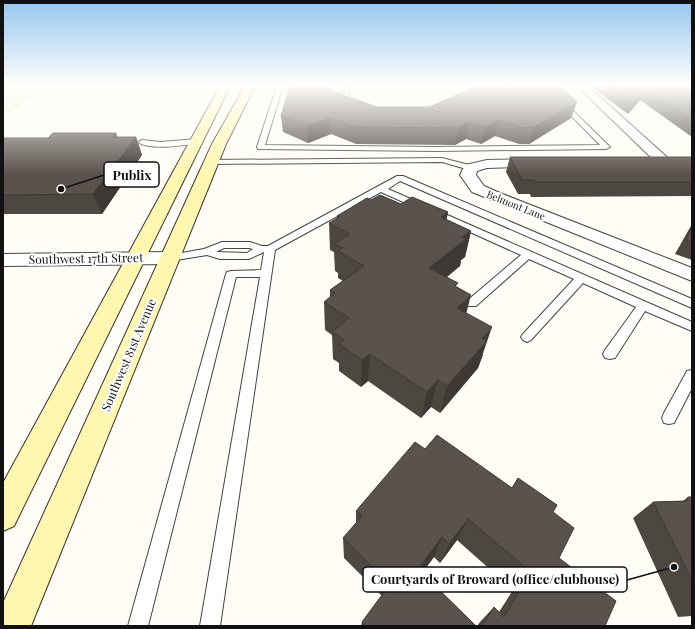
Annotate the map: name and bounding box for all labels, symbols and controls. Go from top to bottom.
callout: Publix [104,162,159,187]
text: Publix [113,166,151,183]
street label: Belmont Lane [485,187,547,223]
street label: Southwest 17th Street [29,249,144,267]
street label: Southwest 81st Avenue [97,296,159,413]
callout: Courtyards of Broward (office/clubhouse) [363,567,627,592]
text: Courtyards of Broward (office/clubhouse) [371,570,619,587]

